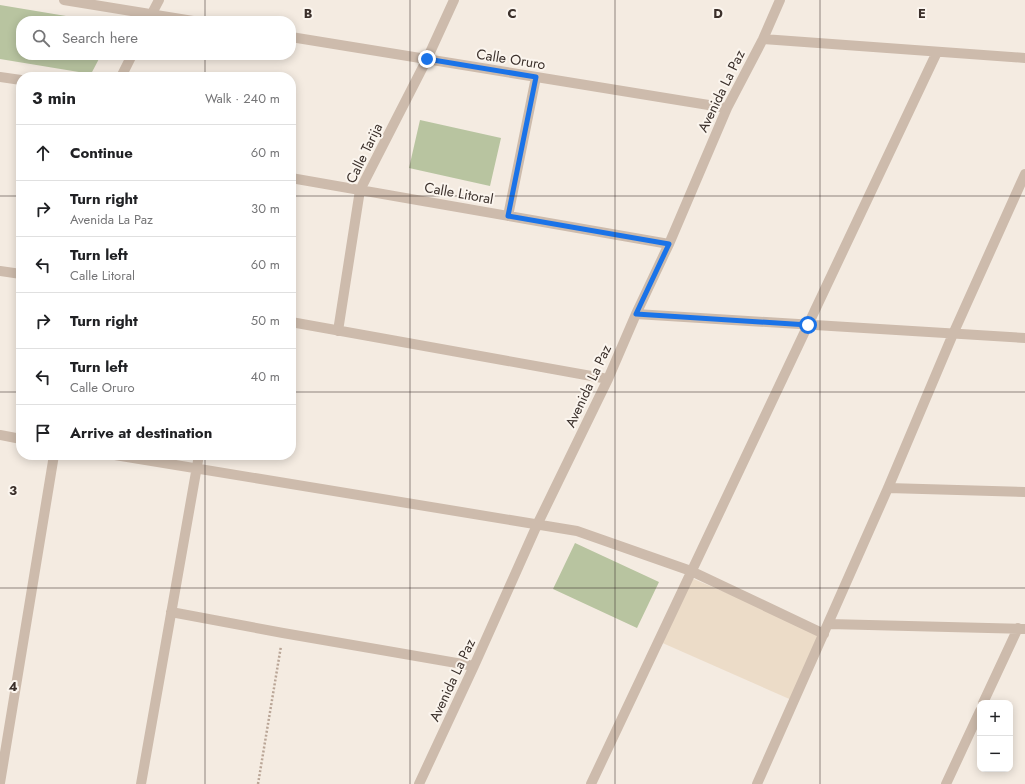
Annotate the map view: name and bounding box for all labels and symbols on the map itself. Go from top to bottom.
text: B [304,4,313,23]
text: C [507,4,517,23]
text: D [713,4,723,23]
text: E [918,4,926,23]
street label: Calle Oruro [475,44,547,74]
street label: Avenida La Paz [692,46,750,135]
route end [418,50,436,68]
street label: Calle Tarija [341,120,387,186]
street label: Calle Litoral [423,177,495,209]
route start [799,316,817,334]
street label: Avenida La Paz [560,341,616,431]
text: 3 [9,481,17,500]
street label: Avenida La Paz [424,635,480,725]
text: 4 [8,677,18,696]

